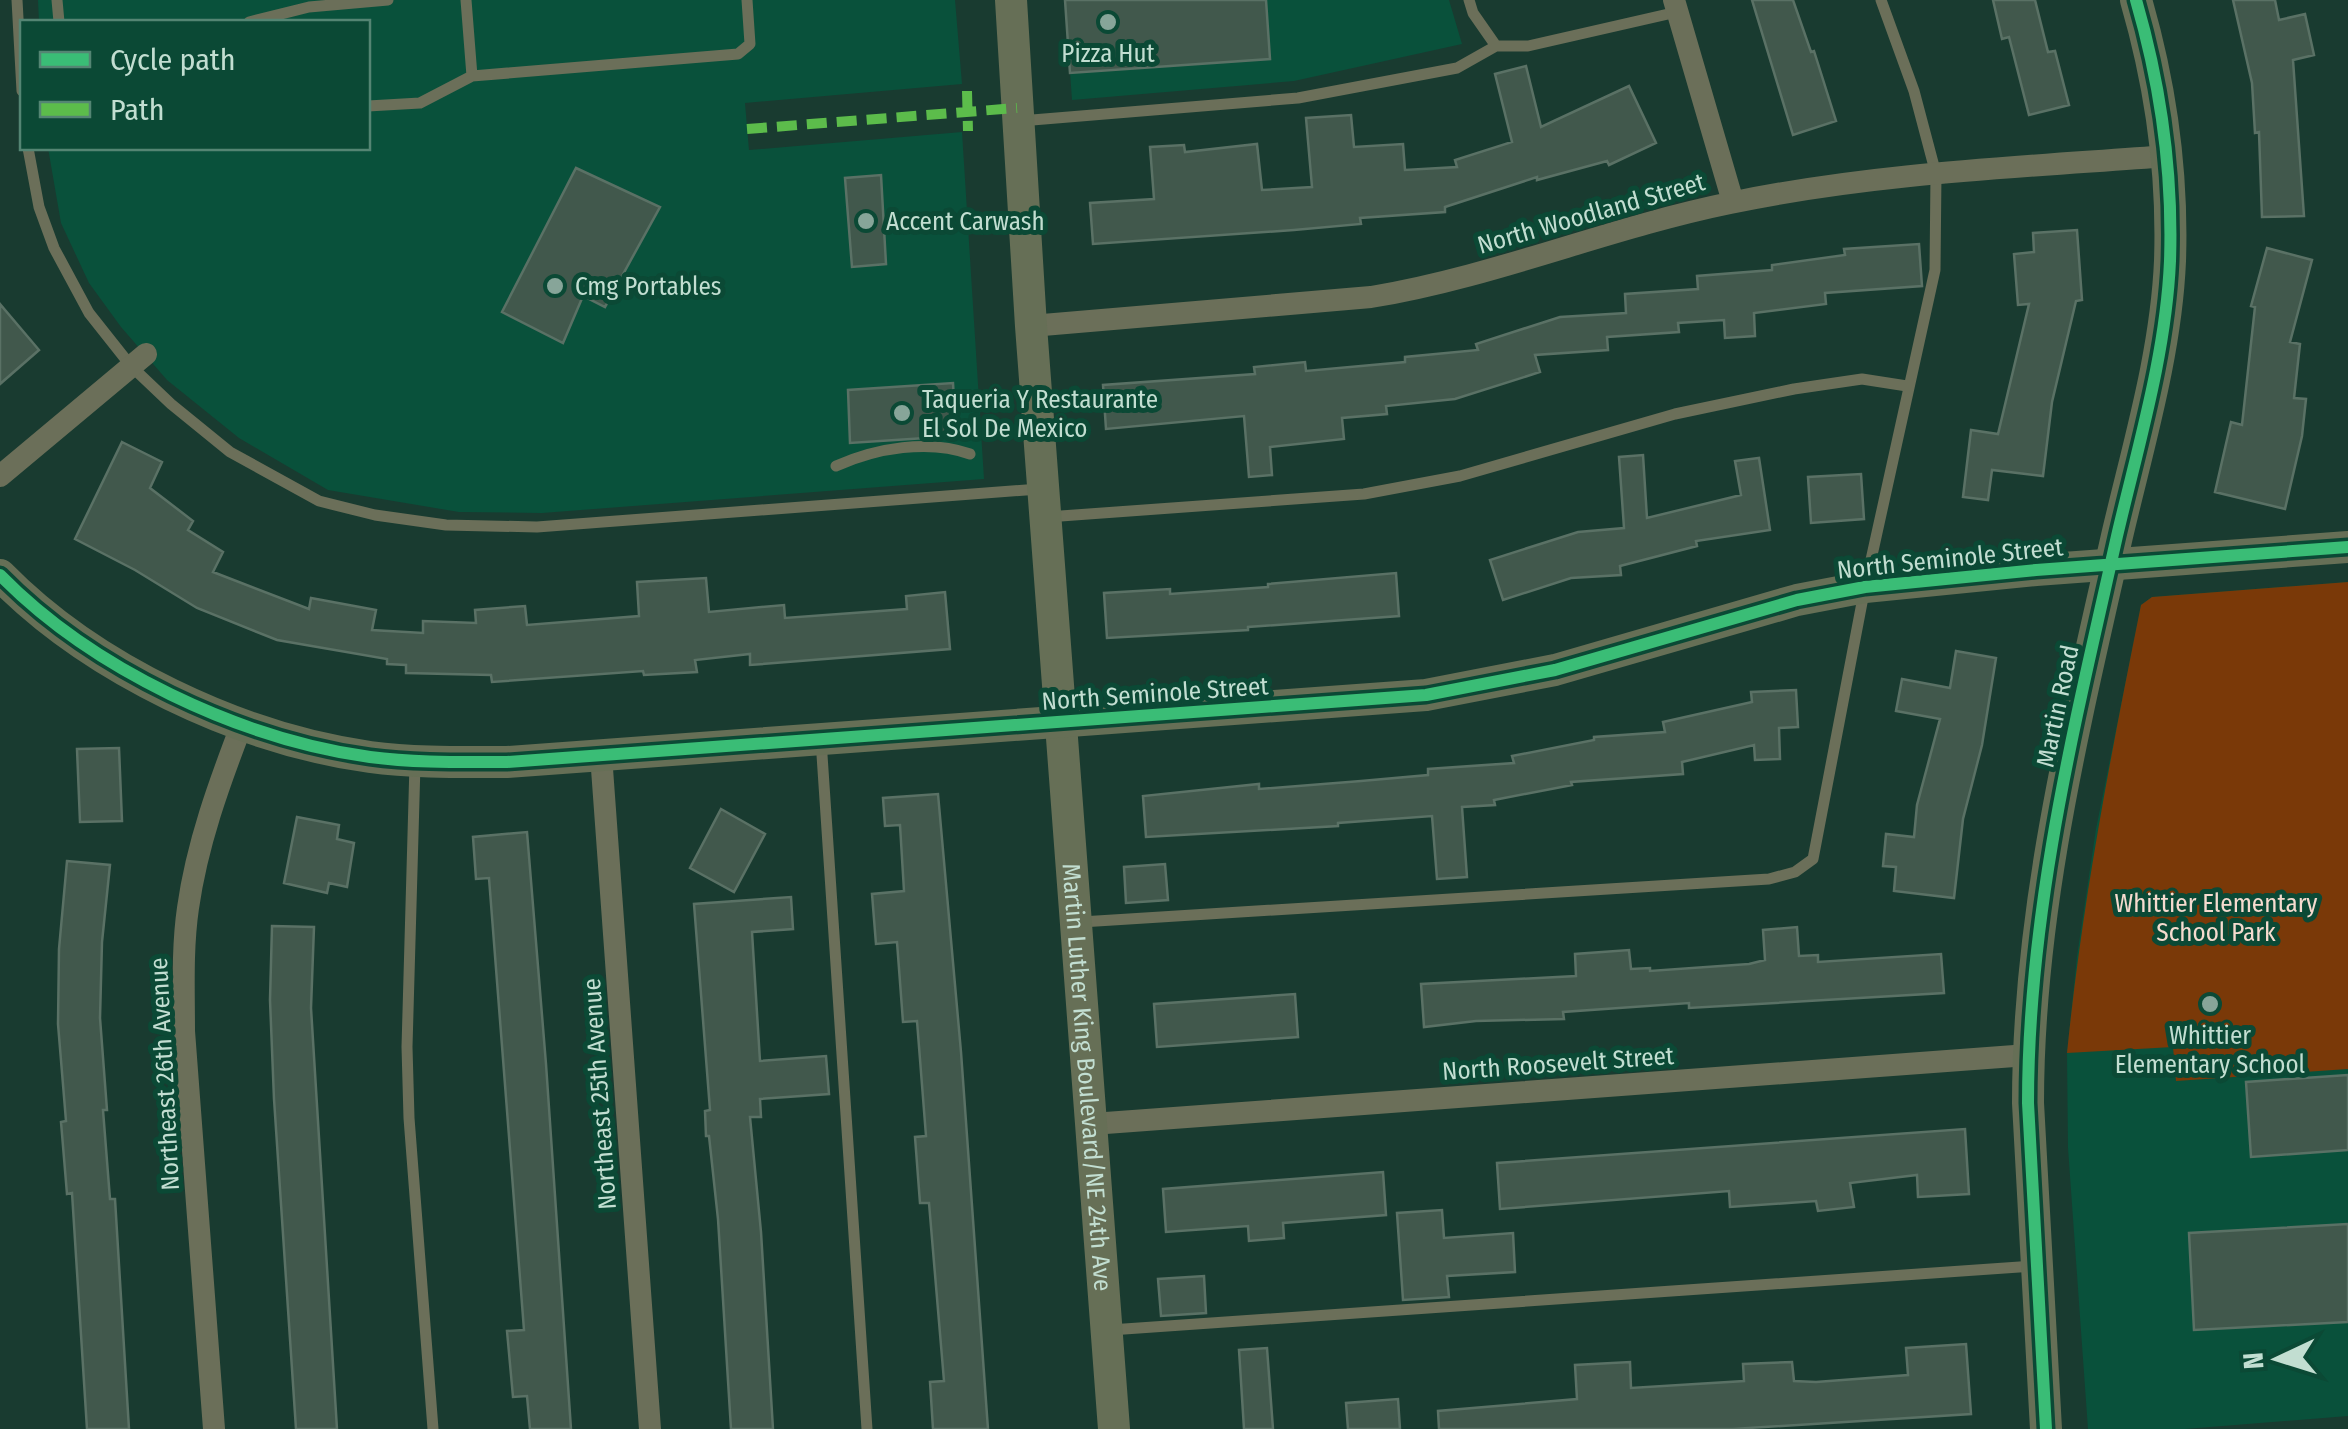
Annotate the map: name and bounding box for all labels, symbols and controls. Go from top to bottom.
marker: Pizza Hut [1097,11,1119,33]
legend [20,20,370,150]
place label: Pizza Hut [1061,39,1155,69]
text: Cycle path [110,42,236,78]
text: Path [110,92,164,128]
street label: North Woodland Street [1474,167,1709,261]
place label: Accent Carwash [886,207,1045,237]
marker: Accent Carwash [855,210,877,232]
place label: Cmg Portables [575,272,721,302]
marker: Cmg Portables [544,275,566,297]
place label: Taqueria Y Restaurante El Sol De Mexico [922,385,1158,444]
marker: Taqueria Y Restaurante El Sol De Mexico [891,402,913,424]
street label: North Seminole Street [1836,532,2065,586]
street label: Martin Road [2030,642,2086,770]
street label: North Seminole Street [1041,671,1270,717]
street label: Martin Luther King Boulevard/NE 24th Ave [1055,862,1118,1292]
park label: Whittier Elementary School Park [2114,889,2318,948]
street label: Northeast 26th Avenue [144,957,186,1191]
street label: Northeast 25th Avenue [577,977,623,1211]
marker: Whittier Elementary School [2199,993,2221,1015]
place label: Whittier Elementary School [2115,1021,2306,1080]
street label: North Roosevelt Street [1441,1041,1676,1087]
north arrow [2228,1309,2328,1409]
text: N [2237,1351,2271,1370]

